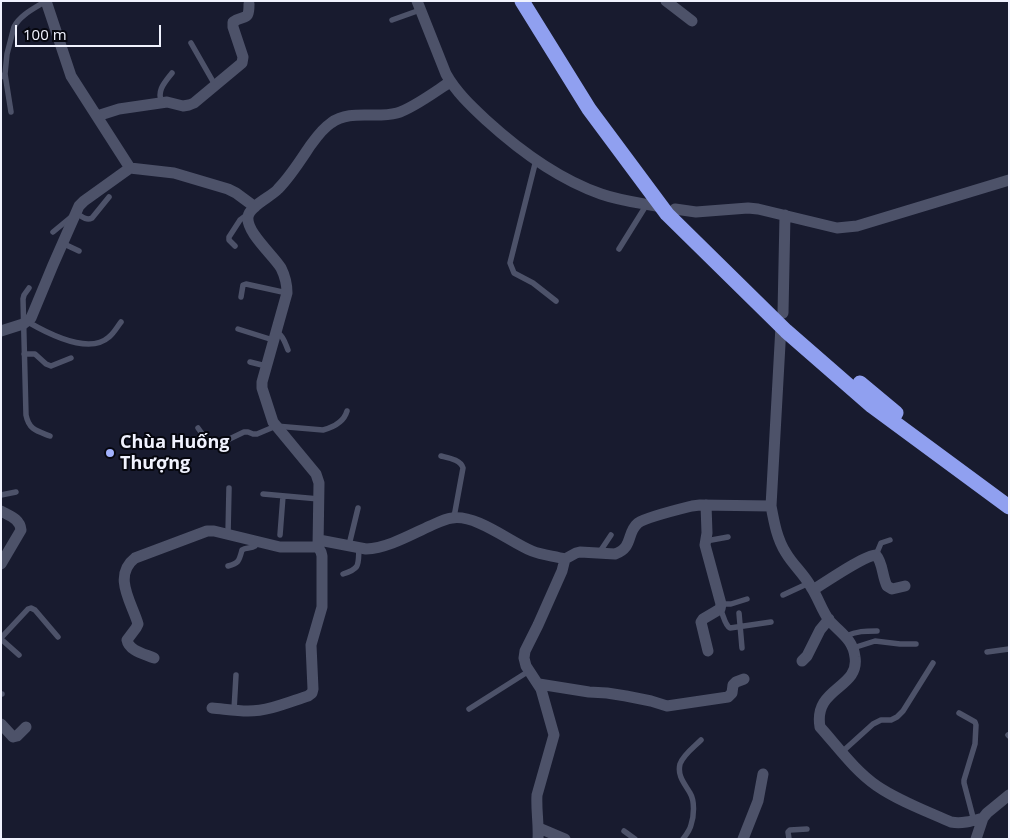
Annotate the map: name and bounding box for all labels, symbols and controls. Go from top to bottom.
scale bar [18,15,164,47]
text: 100 m [23,24,67,44]
place label: Chùa Huống Thượng [120,432,229,474]
marker: Chùa Huống Thượng [104,447,116,459]

